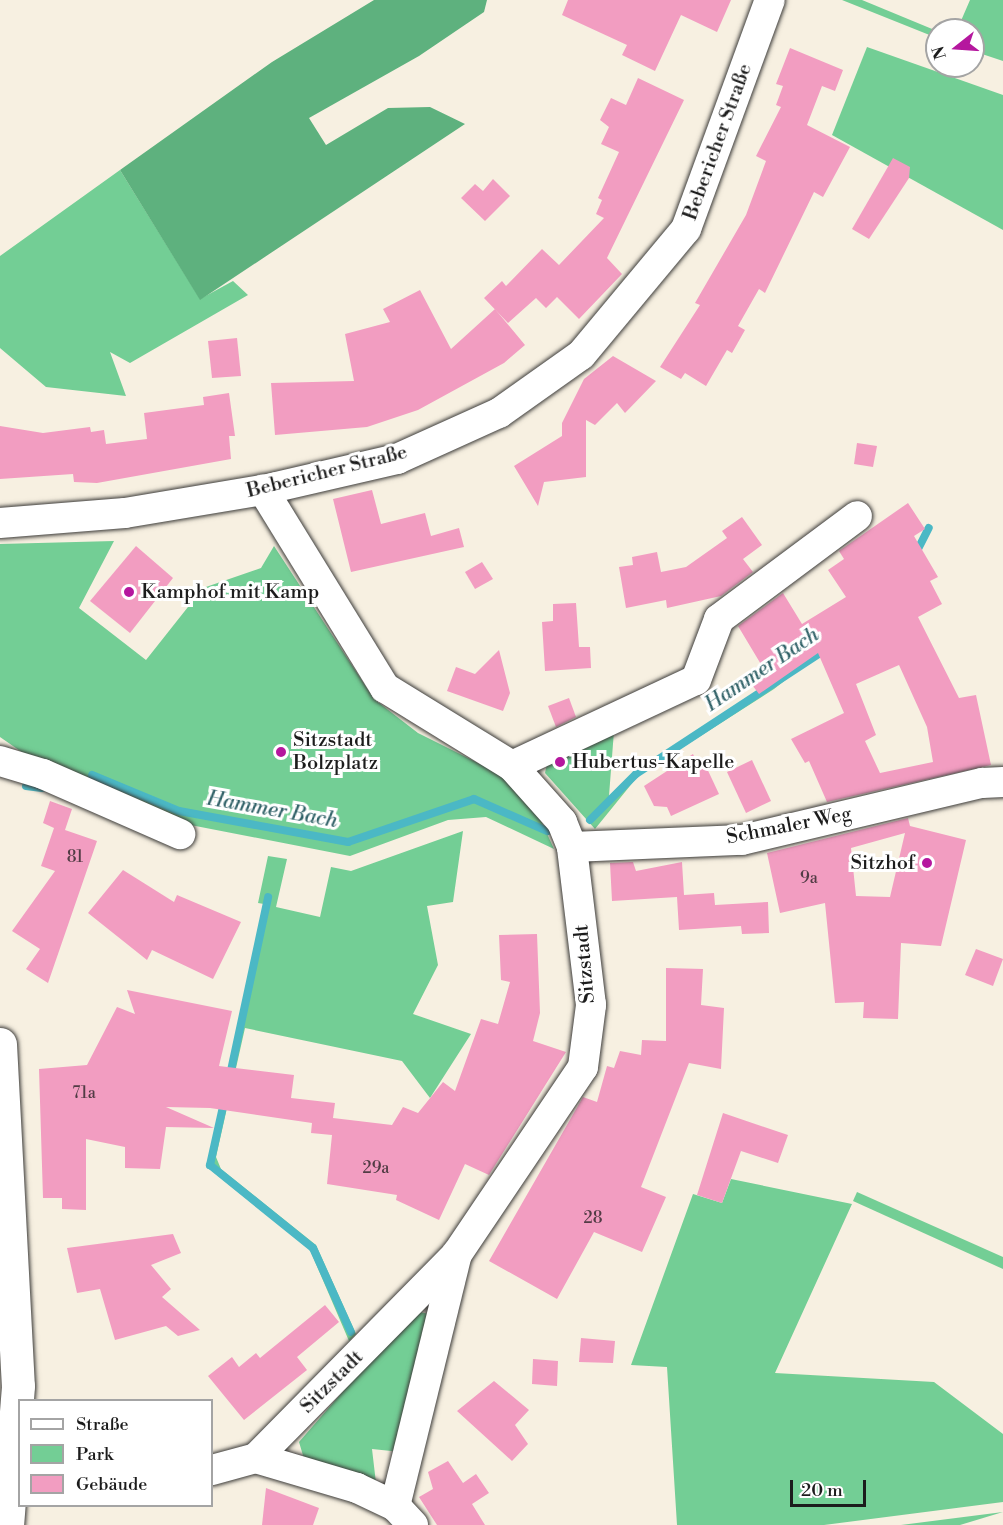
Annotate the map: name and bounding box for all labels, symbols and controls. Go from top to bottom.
north arrow [925,18,985,78]
text: N [928,44,951,62]
street label: Bebericher Straße [679,61,757,223]
street label: Bebericher Straße [244,440,410,504]
place label: Kamphof mit Kamp [141,580,319,604]
marker: Kamphof mit Kamp [122,585,136,599]
water label: Hammer Bach [700,623,824,717]
place label: Sitzstadt Bolzplatz [293,728,378,775]
marker: Sitzstadt Bolzplatz [274,745,288,759]
place label: Hubertus-Kapelle [572,750,734,774]
marker: Hubertus-Kapelle [553,755,567,769]
water label: Hammer Bach [205,786,339,834]
street label: Schmaler Weg [724,802,854,850]
house number: 81 [67,847,83,867]
place label: Sitzhof [850,851,915,875]
marker: Sitzhof [920,856,934,870]
house number: 9a [800,868,818,888]
street label: Sitzstadt [570,923,600,1005]
house number: 71a [72,1083,96,1103]
house number: 29a [363,1158,389,1178]
house number: 28 [584,1208,602,1228]
street label: Sitzstadt [295,1345,369,1419]
legend [18,1399,213,1507]
text: Straße [76,1413,129,1436]
text: Park [76,1443,113,1466]
scale bar [793,1468,870,1506]
text: Gebäude [76,1473,147,1496]
text: 20 m [801,1479,843,1502]

